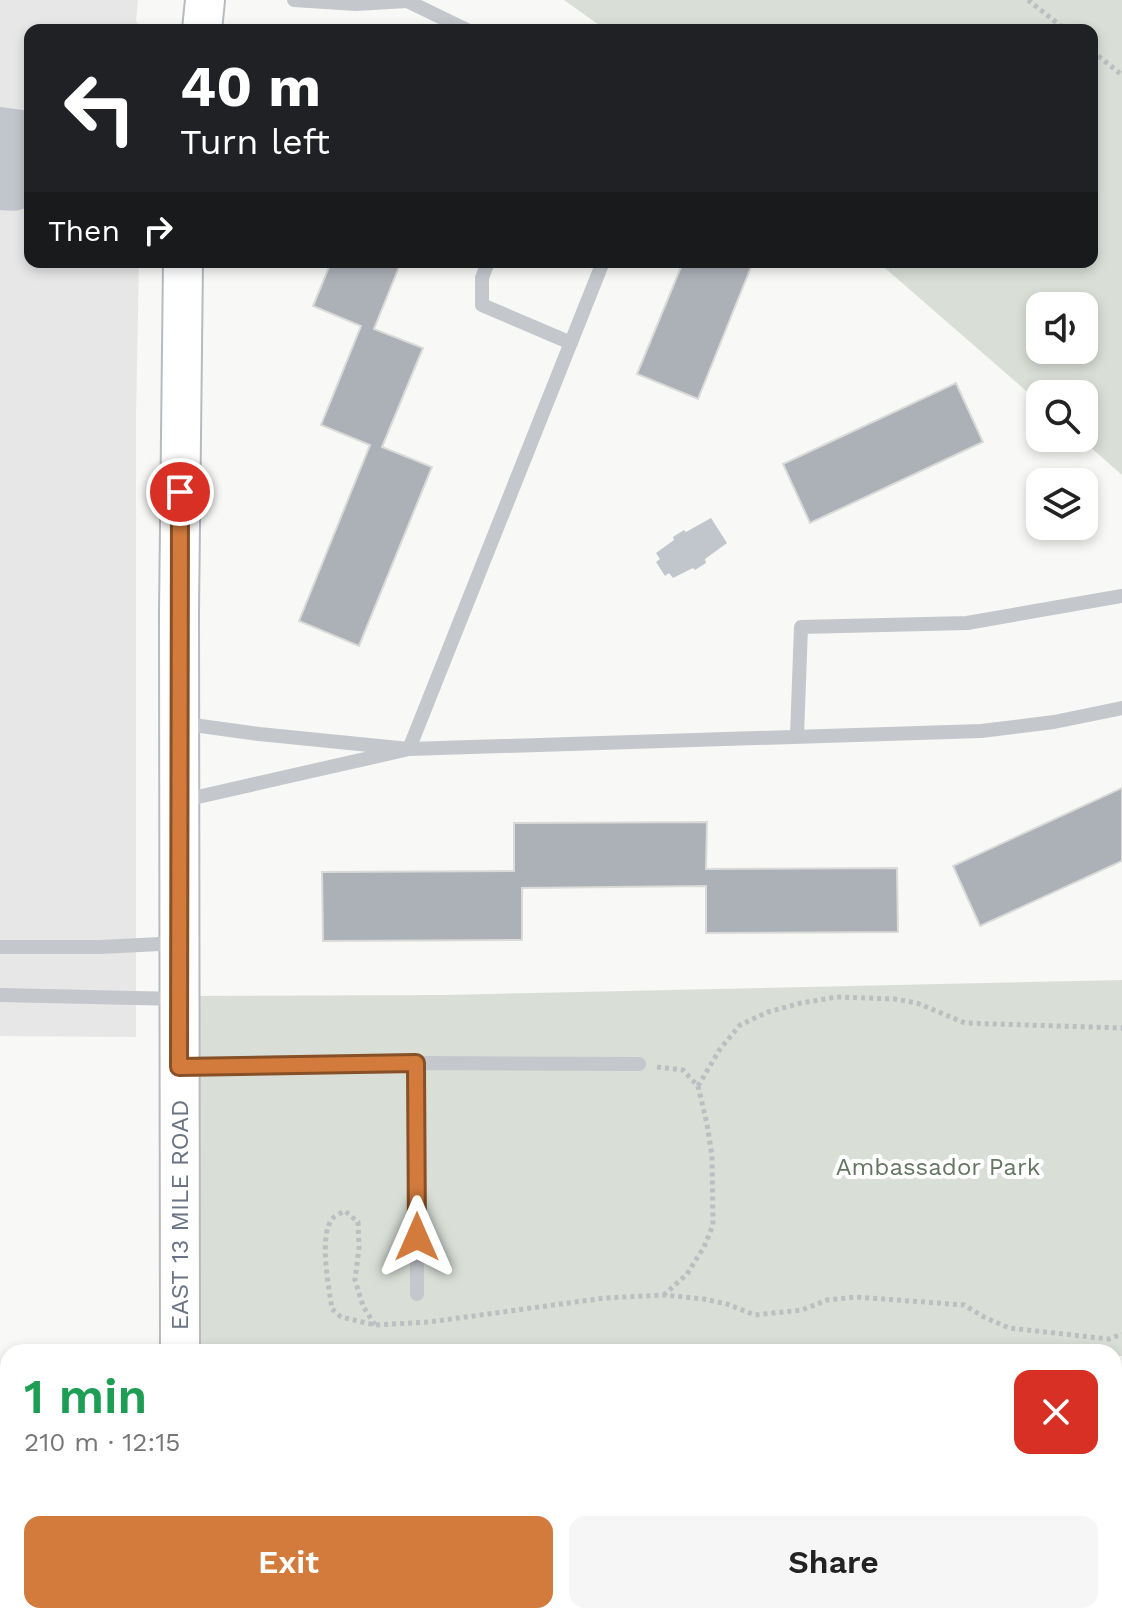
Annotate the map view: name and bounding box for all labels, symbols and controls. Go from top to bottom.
text: 40 m [180,54,321,120]
icon: left [48,56,152,160]
text: Turn left [180,121,330,163]
icon: right [136,208,180,252]
text: Then [48,213,120,248]
map controls [1026,292,1098,540]
button: sound [1026,292,1098,364]
button: search [1026,380,1098,452]
pin [146,458,214,526]
button: layers [1026,468,1098,540]
icon: arrive [158,470,202,514]
street label: EAST 13 MILE ROAD [166,1100,194,1330]
park label: Ambassador Park [836,1153,1041,1181]
position arrow [375,1195,459,1279]
text: 1 min [24,1368,147,1425]
button: close [1014,1370,1098,1454]
text: 210 m · 12:15 [24,1427,180,1457]
button: Exit [24,1516,553,1608]
button: Share [569,1516,1098,1608]

